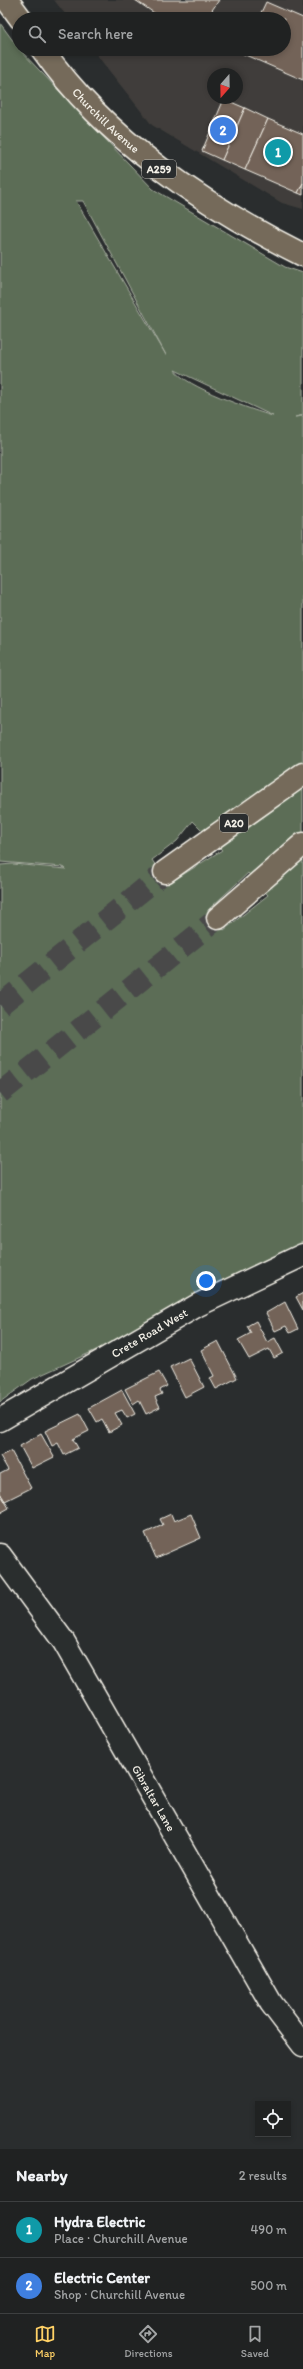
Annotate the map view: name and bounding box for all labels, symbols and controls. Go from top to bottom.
search box [12,12,291,56]
icon: search [26,23,48,45]
text: Search here [58,25,133,43]
north arrow [207,68,243,104]
street label: Churchill Avenue [69,85,142,156]
pin: 2 [210,115,236,145]
pin: 1 [265,137,291,167]
road number: A259 [142,160,176,178]
road number: A20 [220,814,248,832]
your location [196,1271,216,1291]
street label: Crete Road West [109,1305,191,1361]
street label: Gibraltar Lane [129,1762,178,1834]
map controls [255,2101,291,2137]
button: locate [255,2101,291,2137]
text: Nearby [16,2165,68,2185]
text: 2 results [239,2168,287,2183]
text: Hydra Electric [54,2213,145,2231]
text: 1 [26,2222,32,2237]
text: 490 m [251,2222,287,2237]
text: Place · Churchill Avenue [54,2231,188,2246]
text: Electric Center [54,2269,150,2287]
text: 2 [26,2278,32,2293]
text: 500 m [250,2278,287,2293]
text: Shop · Churchill Avenue [54,2287,185,2302]
tab: Map [34,2323,56,2360]
tab: Directions [124,2323,173,2360]
tab: Saved [241,2323,269,2360]

